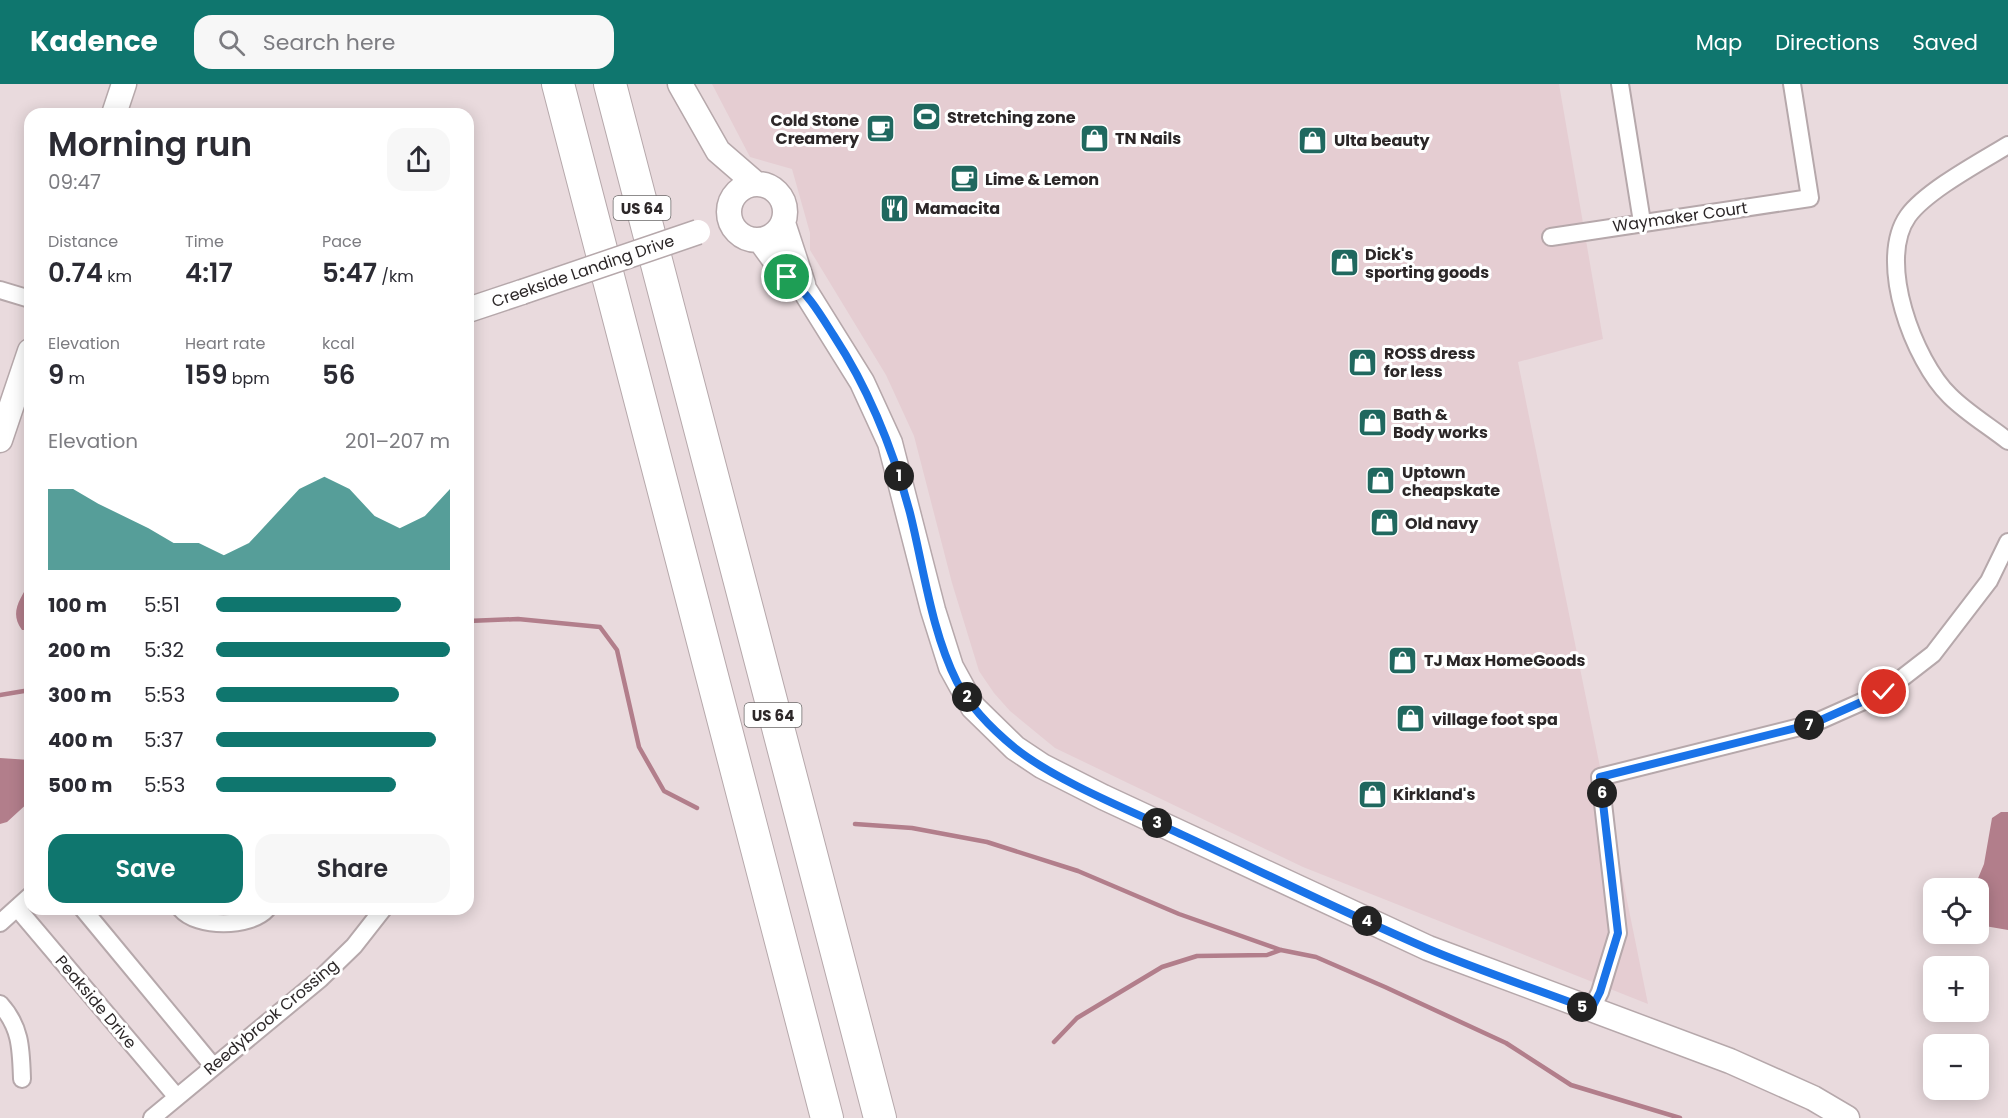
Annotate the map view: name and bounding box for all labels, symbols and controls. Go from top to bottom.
search box [194,15,614,69]
text: Kadence [30,22,158,61]
icon: search [215,26,248,59]
text: Search here [263,27,395,58]
text: Map [1696,28,1742,57]
text: Directions [1775,28,1879,57]
text: Saved [1912,28,1978,57]
sports icon: Stretching zone [910,101,942,133]
place label: Stretching zone [947,106,1076,129]
place label: Cold Stone Creamery [770,109,860,150]
cafe icon: Cold Stone Creamery [864,113,896,145]
text: Morning run [48,121,252,168]
shop icon: TN Nails [1078,122,1110,154]
shop icon: Ulta beauty [1297,124,1329,156]
place label: TN Nails [1115,127,1181,150]
button: share [387,128,450,191]
place label: Ulta beauty [1334,129,1431,152]
cafe icon: Lime & Lemon [948,163,980,195]
text: 09:47 [48,168,101,196]
place label: Lime & Lemon [985,168,1099,191]
restaurant icon: Mamacita [878,192,910,224]
road number: US 64 [614,196,670,220]
street label: Waymaker Court [1611,196,1749,238]
place label: Mamacita [915,197,1000,220]
street label: Creekside Landing Drive [489,229,678,313]
text: Distance [48,230,118,253]
text: Time [185,230,224,253]
text: Pace [322,230,362,253]
place label: Dick's sporting goods [1365,243,1489,284]
shop icon: Dick's sporting goods [1328,247,1360,279]
pin [761,251,812,302]
text: 0.74 [48,255,103,291]
text: 4:17 [185,255,233,291]
text: 5:47 [322,255,377,291]
icon: arrive [770,260,803,293]
text: km [103,265,132,288]
text: /km [377,265,414,288]
text: Elevation [48,332,120,355]
text: Heart rate [185,332,265,355]
text: kcal [322,332,355,355]
place label: ROSS dress for less [1384,342,1476,383]
shop icon: ROSS dress for less [1347,346,1379,378]
text: 9 [48,357,64,393]
text: 159 [185,357,227,393]
text: 56 [322,357,355,393]
text: m [64,367,85,390]
text: bpm [227,367,270,390]
place label: Bath & Body works [1393,403,1488,444]
shop icon: Bath & Body works [1356,407,1388,439]
text: Elevation [48,427,138,455]
text: 201–207 m [345,427,450,455]
pin: 1 [884,461,914,491]
place label: Uptown cheapskate [1402,461,1500,502]
text: 1 [896,464,902,487]
shop icon: Uptown cheapskate [1365,465,1397,497]
shop icon: Old navy [1368,507,1400,539]
place label: Old navy [1405,512,1479,535]
text: 100 m [48,591,107,619]
text: 5:51 [144,591,180,619]
text: 200 m [48,636,111,664]
text: 5:32 [144,636,184,664]
shop icon: TJ Max HomeGoods [1387,644,1419,676]
place label: TJ Max HomeGoods [1424,649,1586,672]
pin [1858,666,1909,717]
icon: check [1867,675,1900,708]
text: 300 m [48,681,112,709]
text: 5:53 [144,681,185,709]
pin: 2 [952,682,982,712]
text: 2 [962,685,972,708]
road number: US 64 [744,703,802,727]
shop icon: village foot spa [1395,703,1427,735]
place label: village foot spa [1432,708,1558,731]
pin: 7 [1794,710,1824,740]
text: 7 [1805,713,1813,736]
text: 400 m [48,726,113,754]
text: 5:37 [144,726,184,754]
text: 500 m [48,771,113,799]
text: 5:53 [144,771,185,799]
shop icon: Kirkland's [1356,778,1388,810]
pin: 6 [1587,778,1617,808]
text: 6 [1597,781,1607,804]
place label: Kirkland's [1393,783,1475,806]
pin: 3 [1142,808,1172,838]
text: 3 [1152,811,1162,834]
button: Save [48,834,243,903]
button: Share [255,834,450,903]
map controls [1923,878,1989,1100]
button: locate [1923,878,1989,944]
pin: 4 [1352,906,1382,936]
text: 4 [1362,909,1372,932]
street label: Peakside Drive [50,950,142,1054]
street label: Reedybrook Crossing [199,954,343,1080]
button: + [1923,956,1989,1022]
pin: 5 [1567,992,1597,1022]
text: 5 [1577,995,1587,1018]
button: − [1923,1034,1989,1100]

